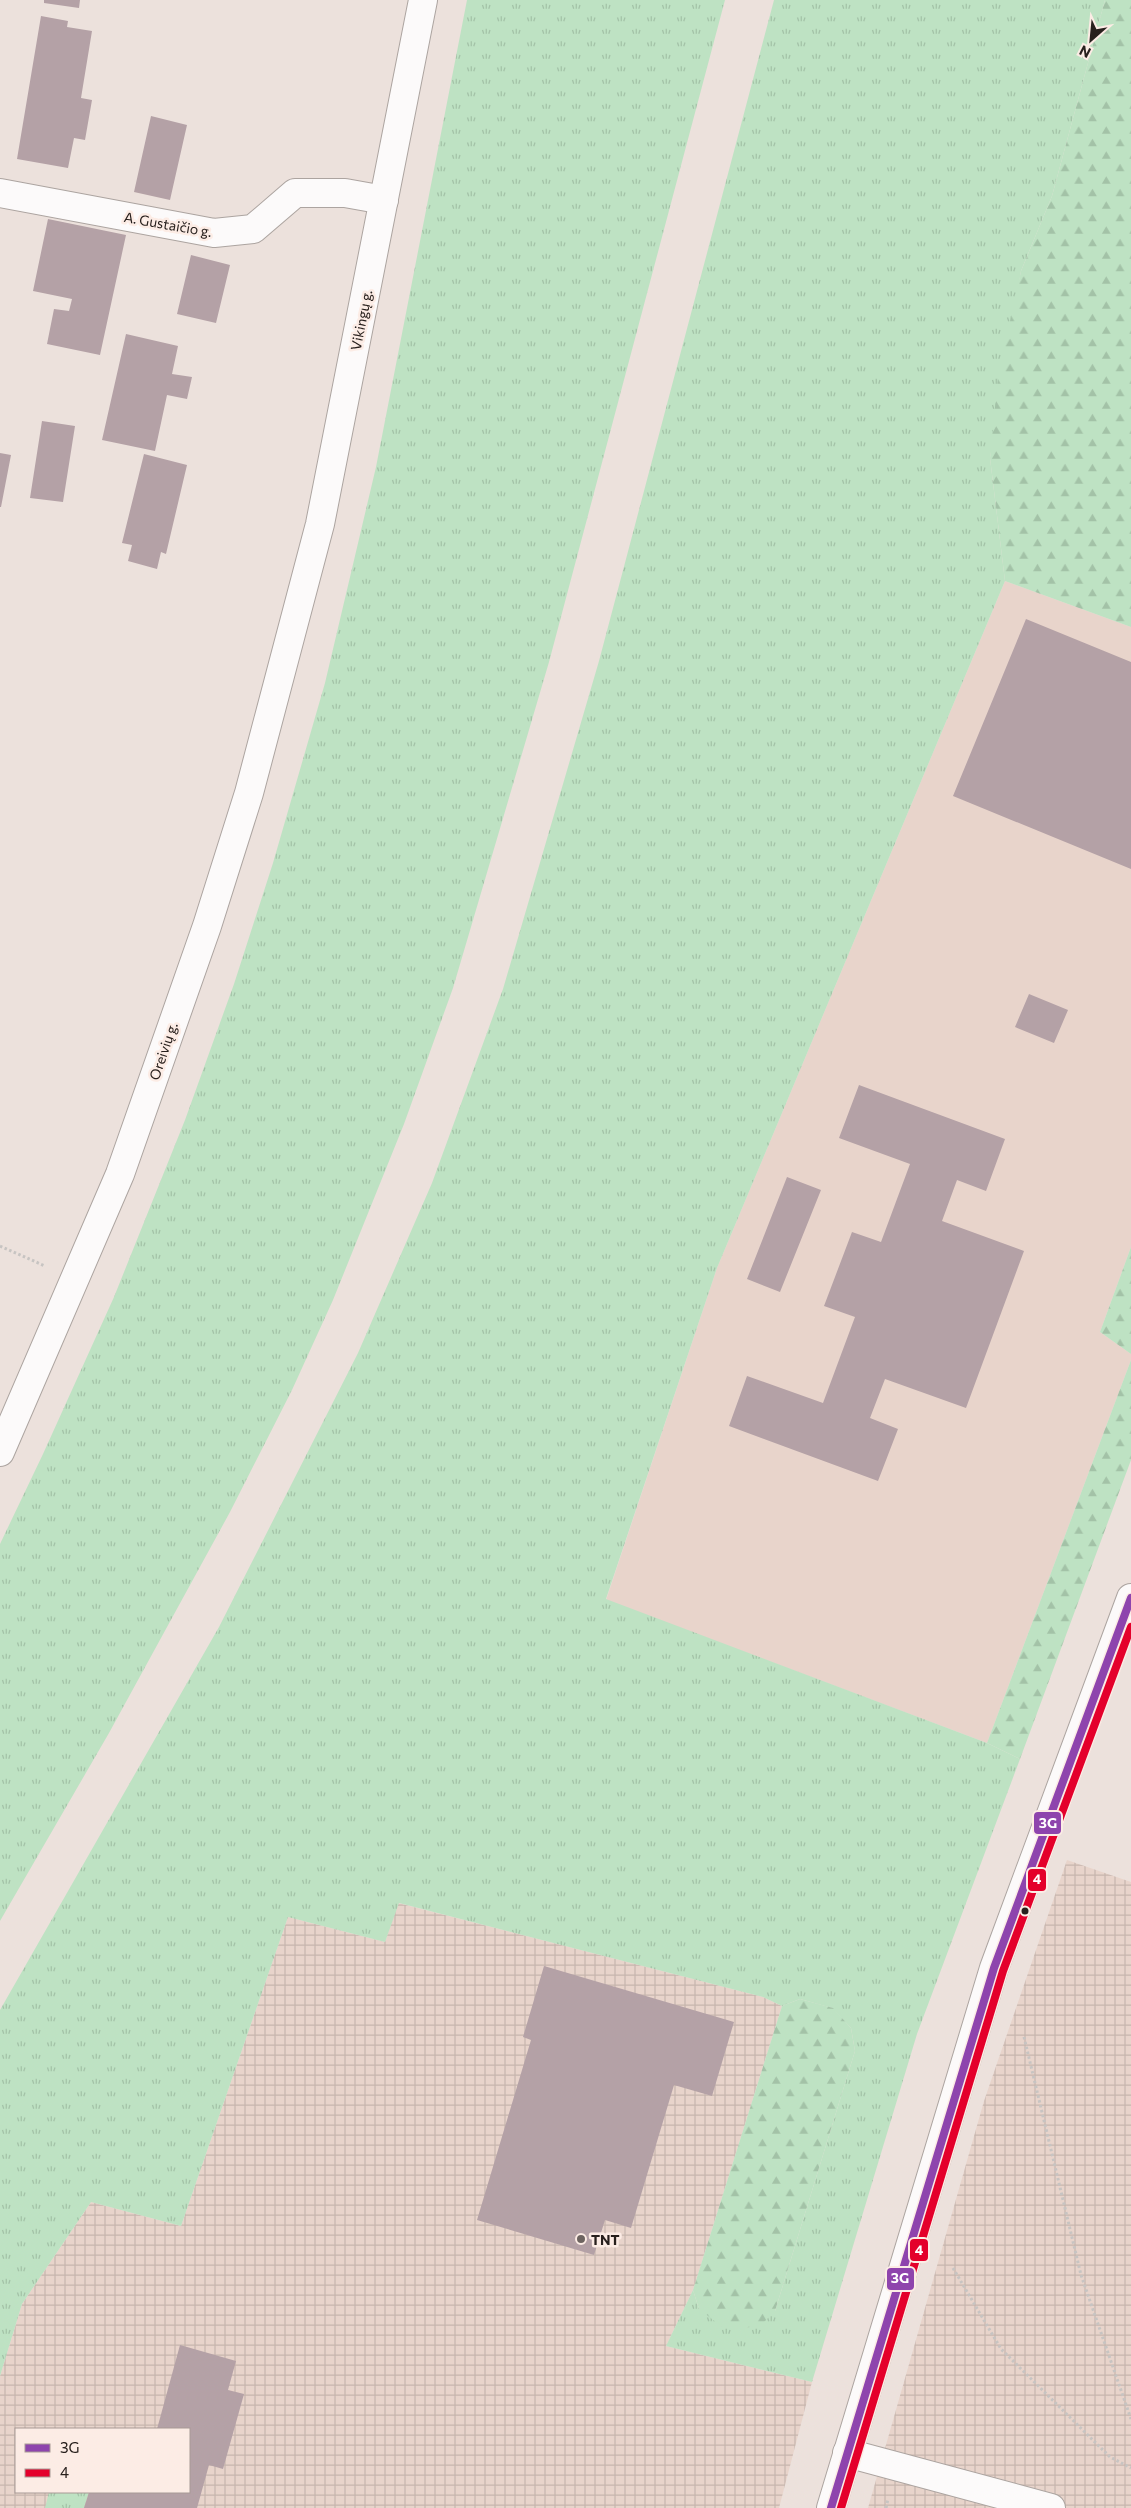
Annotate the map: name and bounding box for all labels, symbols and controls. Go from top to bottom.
north arrow [1066,15,1116,65]
text: N [1076,42,1093,62]
street label: A. Gustaičio g. [123,208,213,240]
street label: Vikingų g. [347,288,375,352]
street label: Oreivių g. [145,1020,181,1082]
line badge: 3G [1033,1811,1062,1835]
text: 3G [1039,1814,1057,1831]
line badge: 4 [1027,1868,1047,1892]
text: 4 [1033,1870,1042,1887]
unlabelled marker [1020,1906,1030,1916]
place label: TNT [591,2231,620,2248]
marker: TNT [575,2233,587,2245]
line badge: 4 [909,2238,929,2262]
text: 4 [915,2241,924,2258]
line badge: 3G [886,2267,915,2291]
text: 3G [891,2269,909,2286]
legend [15,2428,190,2493]
text: 3G [60,2438,80,2456]
text: 4 [60,2463,69,2481]

